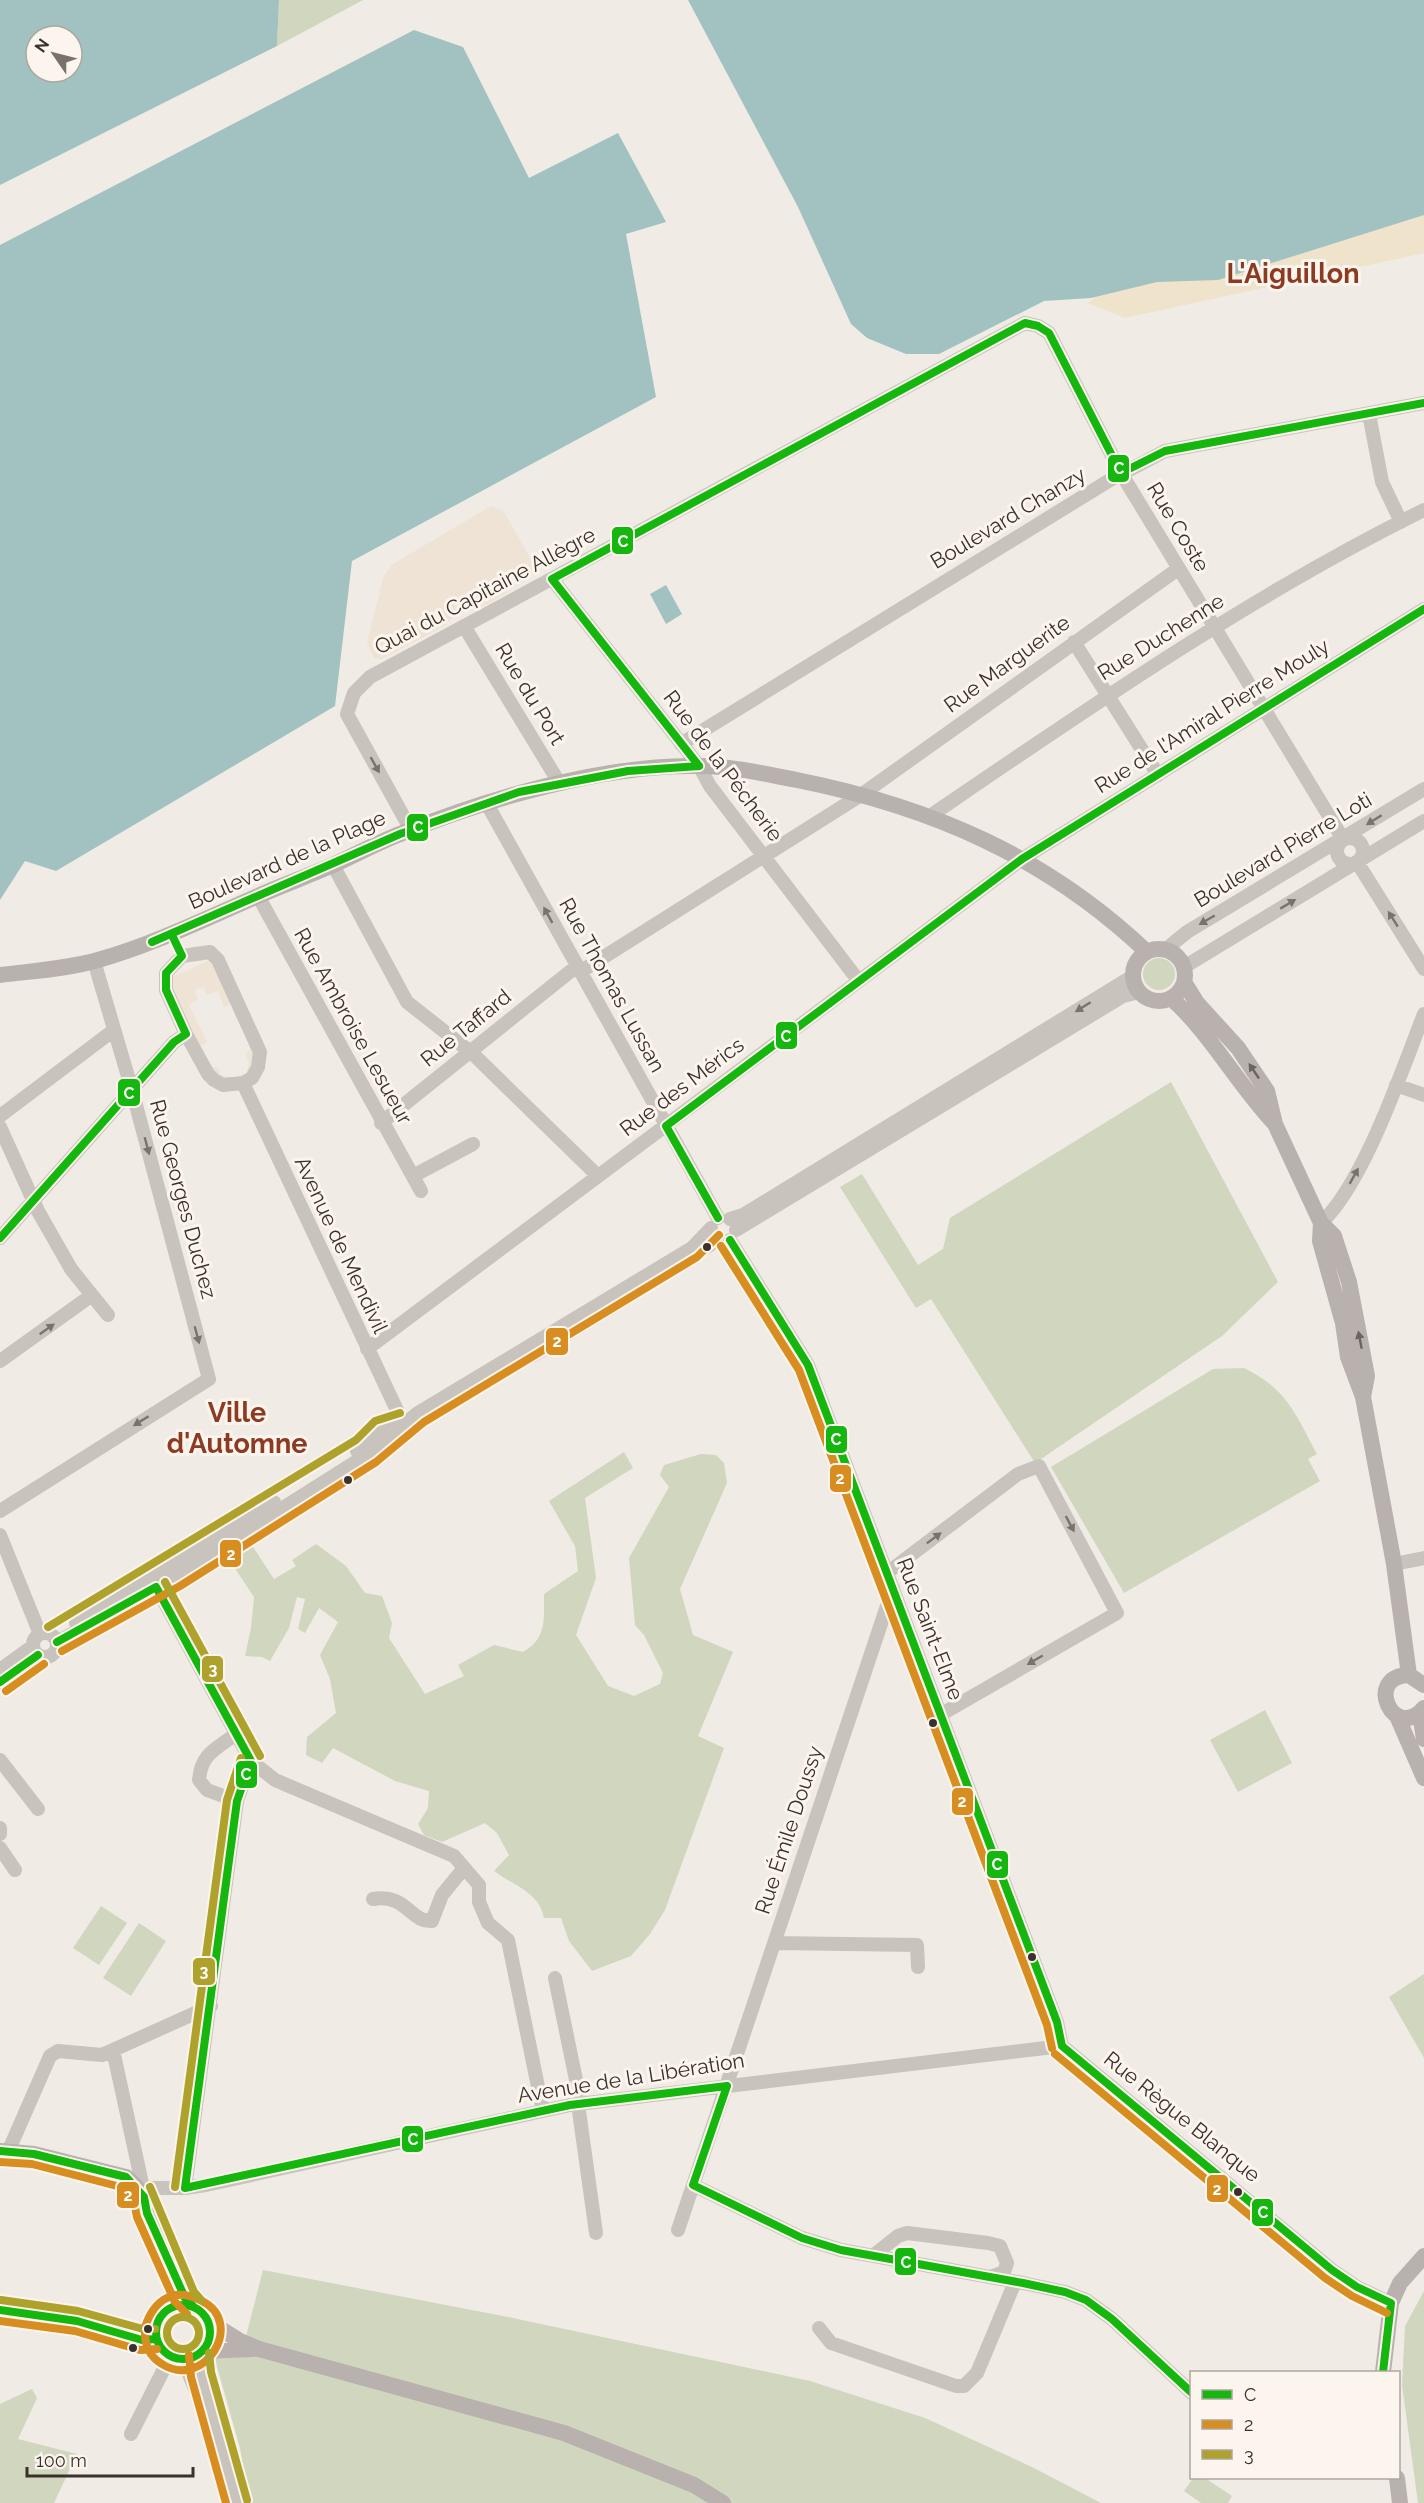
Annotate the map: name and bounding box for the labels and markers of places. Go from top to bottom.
unlabelled marker [701,1241,713,1253]
unlabelled marker [342,1474,354,1486]
unlabelled marker [927,1717,939,1729]
unlabelled marker [1026,1951,1038,1963]
unlabelled marker [1232,2186,1244,2198]
unlabelled marker [142,2323,154,2335]
unlabelled marker [127,2342,139,2354]

